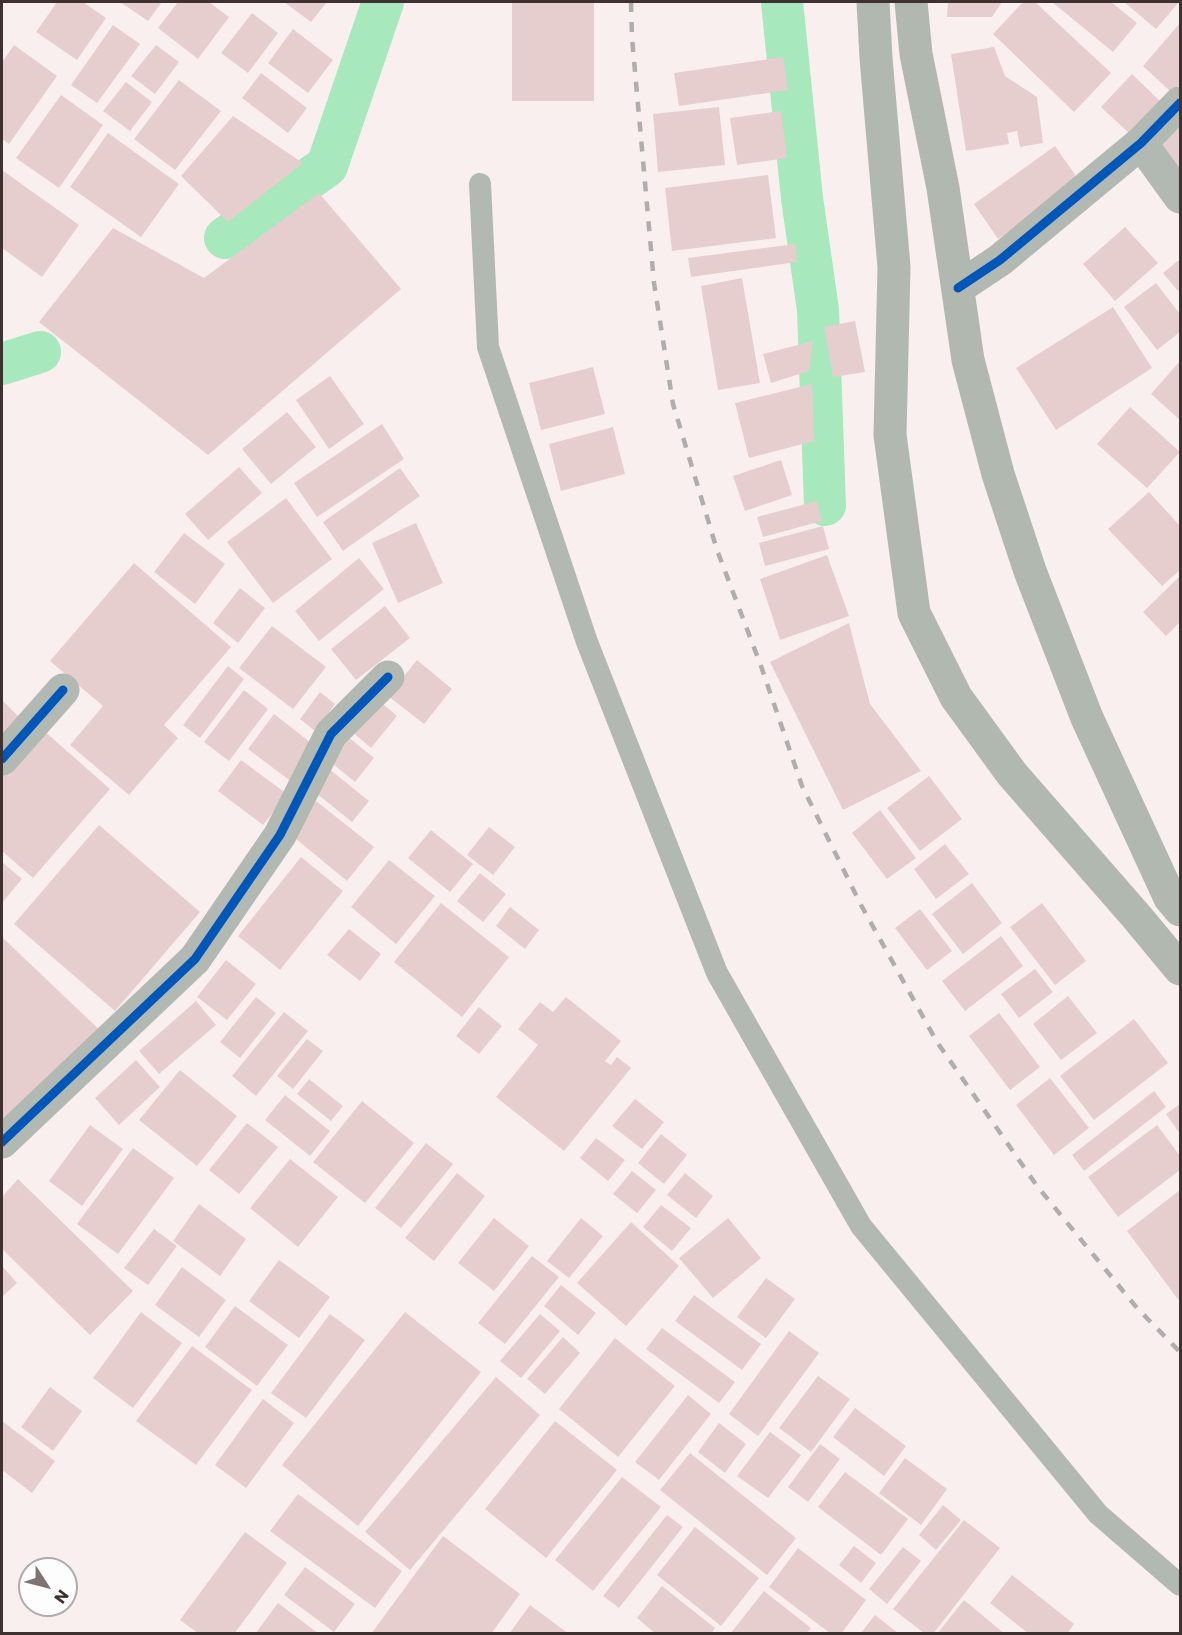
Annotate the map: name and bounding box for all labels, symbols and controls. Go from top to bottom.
north arrow [18,1557,78,1617]
text: N [49,1585,74,1608]

